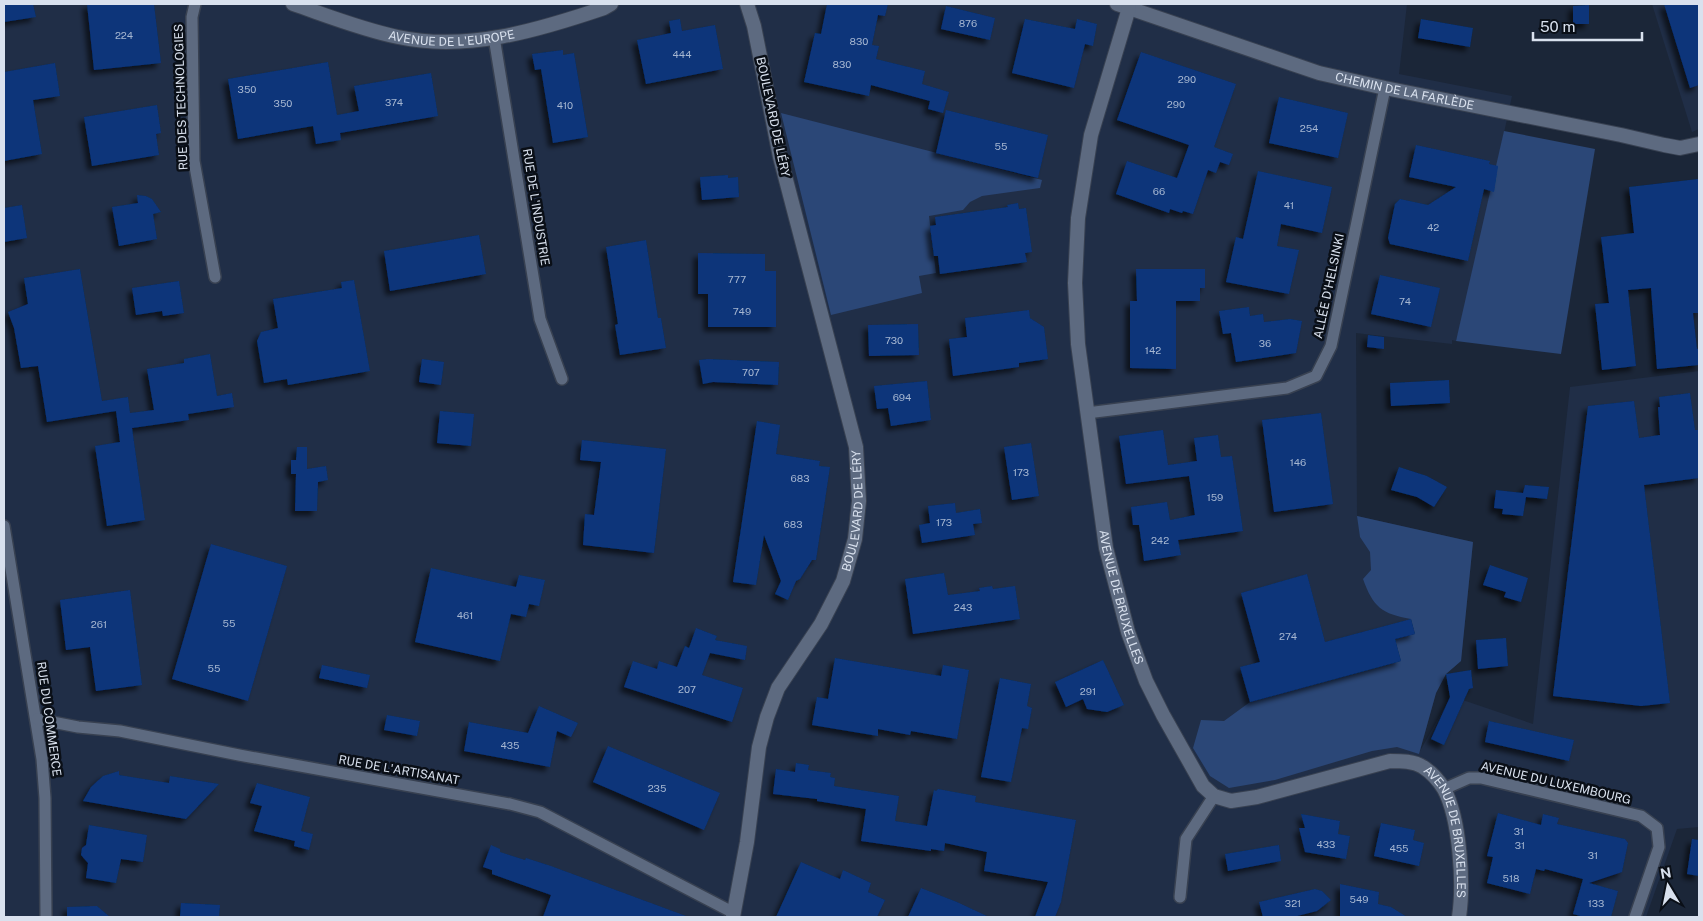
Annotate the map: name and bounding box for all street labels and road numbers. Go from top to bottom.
street label: RUE DES TECHNOLOGIES [171,24,191,170]
street label: AVENUE DE L'EUROPE [387,27,516,49]
street label: BOULEVARD DE LÉRY [753,56,793,179]
street label: CHEMIN DE LA FARLÈDE [1334,70,1475,113]
street label: RUE DE L'INDUSTRIE [520,147,552,267]
street label: ALLÉE D'HELSINKI [1311,232,1347,340]
street label: BOULEVARD DE LÉRY [839,449,866,573]
street label: AVENUE DE BRUXELLES [1097,529,1146,666]
street label: RUE DU COMMERCE [34,661,64,777]
street label: RUE DE L'ARTISANAT [338,752,460,788]
street label: AVENUE DU LUXEMBOURG [1480,759,1632,807]
street label: AVENUE DE BRUXELLES [1421,763,1468,898]

